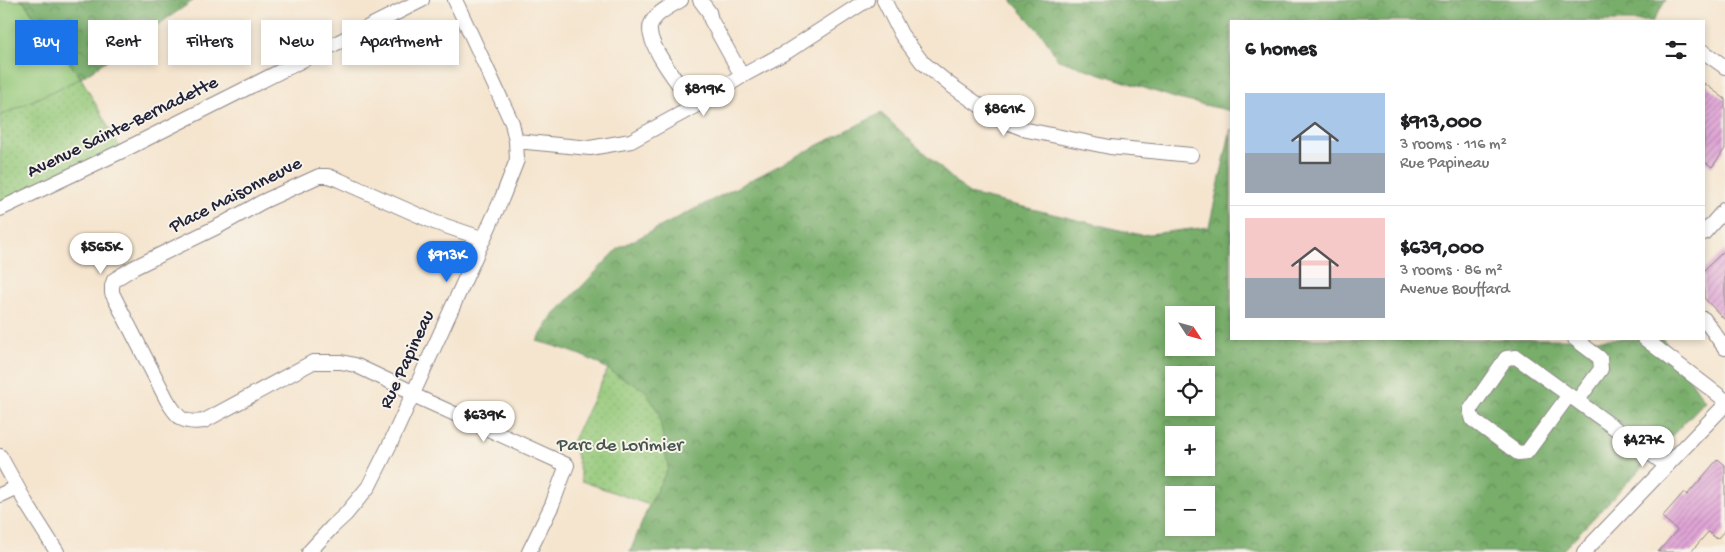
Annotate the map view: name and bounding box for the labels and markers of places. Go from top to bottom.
pin: $819K [669,74,739,117]
pin: $861K [969,94,1039,137]
pin: $565K [66,232,136,275]
pin: $913K [412,240,482,283]
pin: $639K [449,400,519,443]
pin: $427K [1608,426,1678,468]

